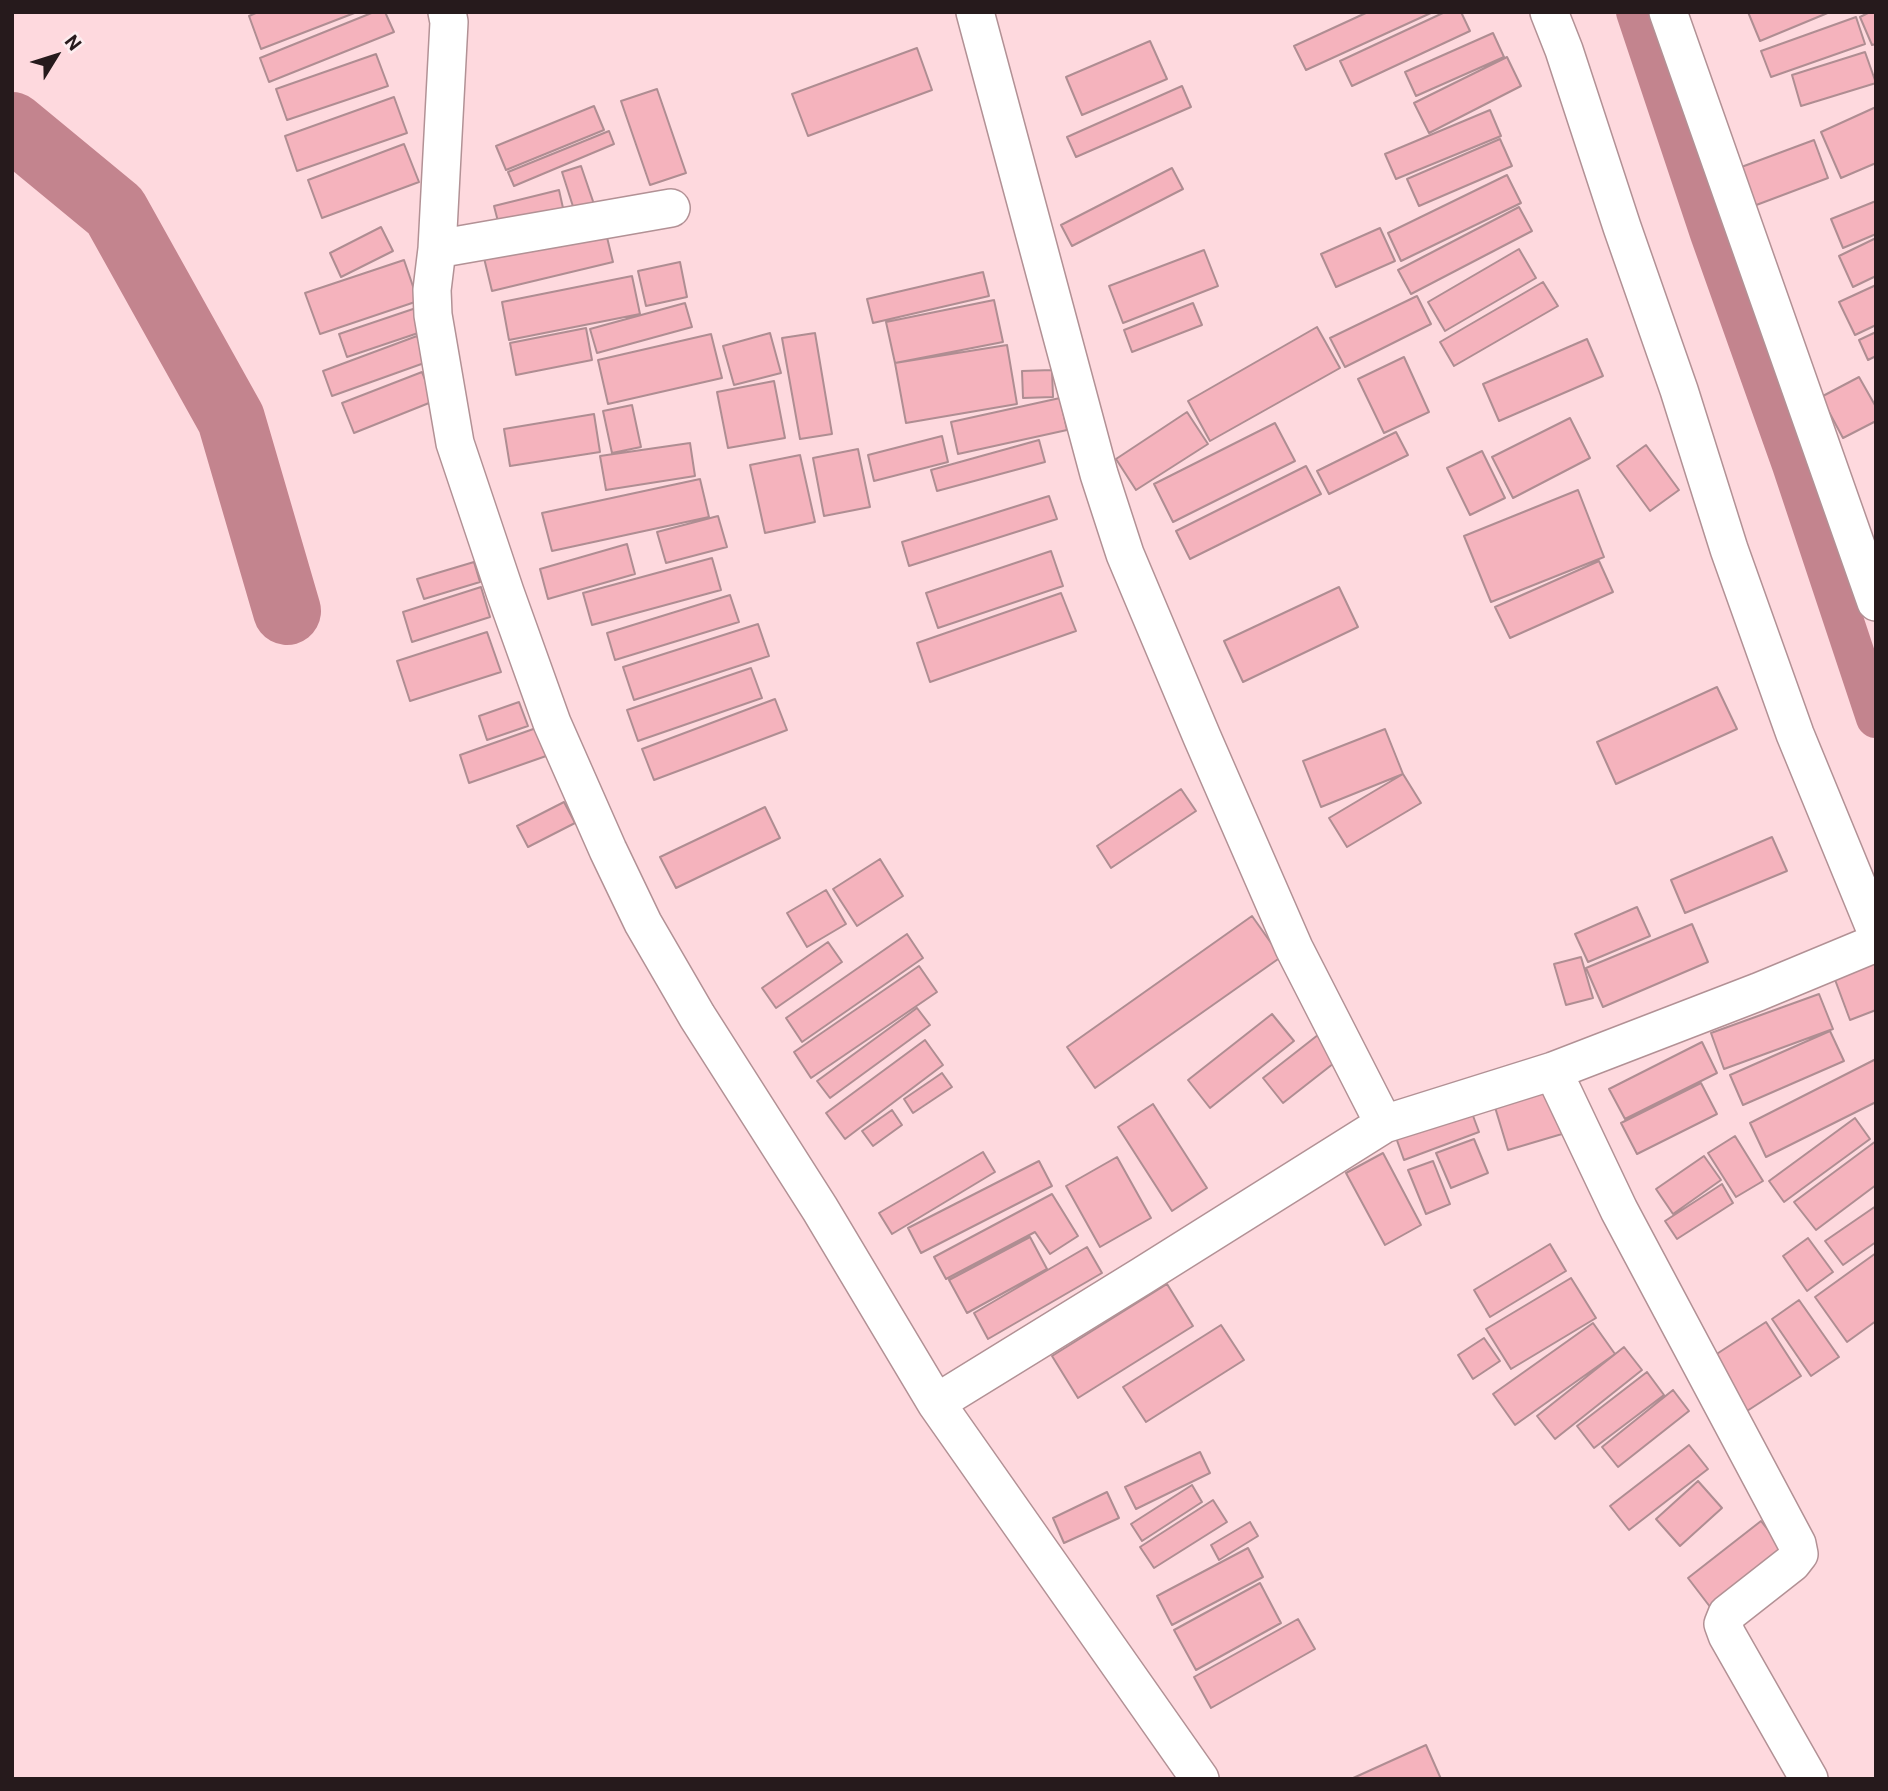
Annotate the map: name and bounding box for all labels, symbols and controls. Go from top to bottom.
north arrow [21,21,91,91]
text: N [60,30,86,55]

